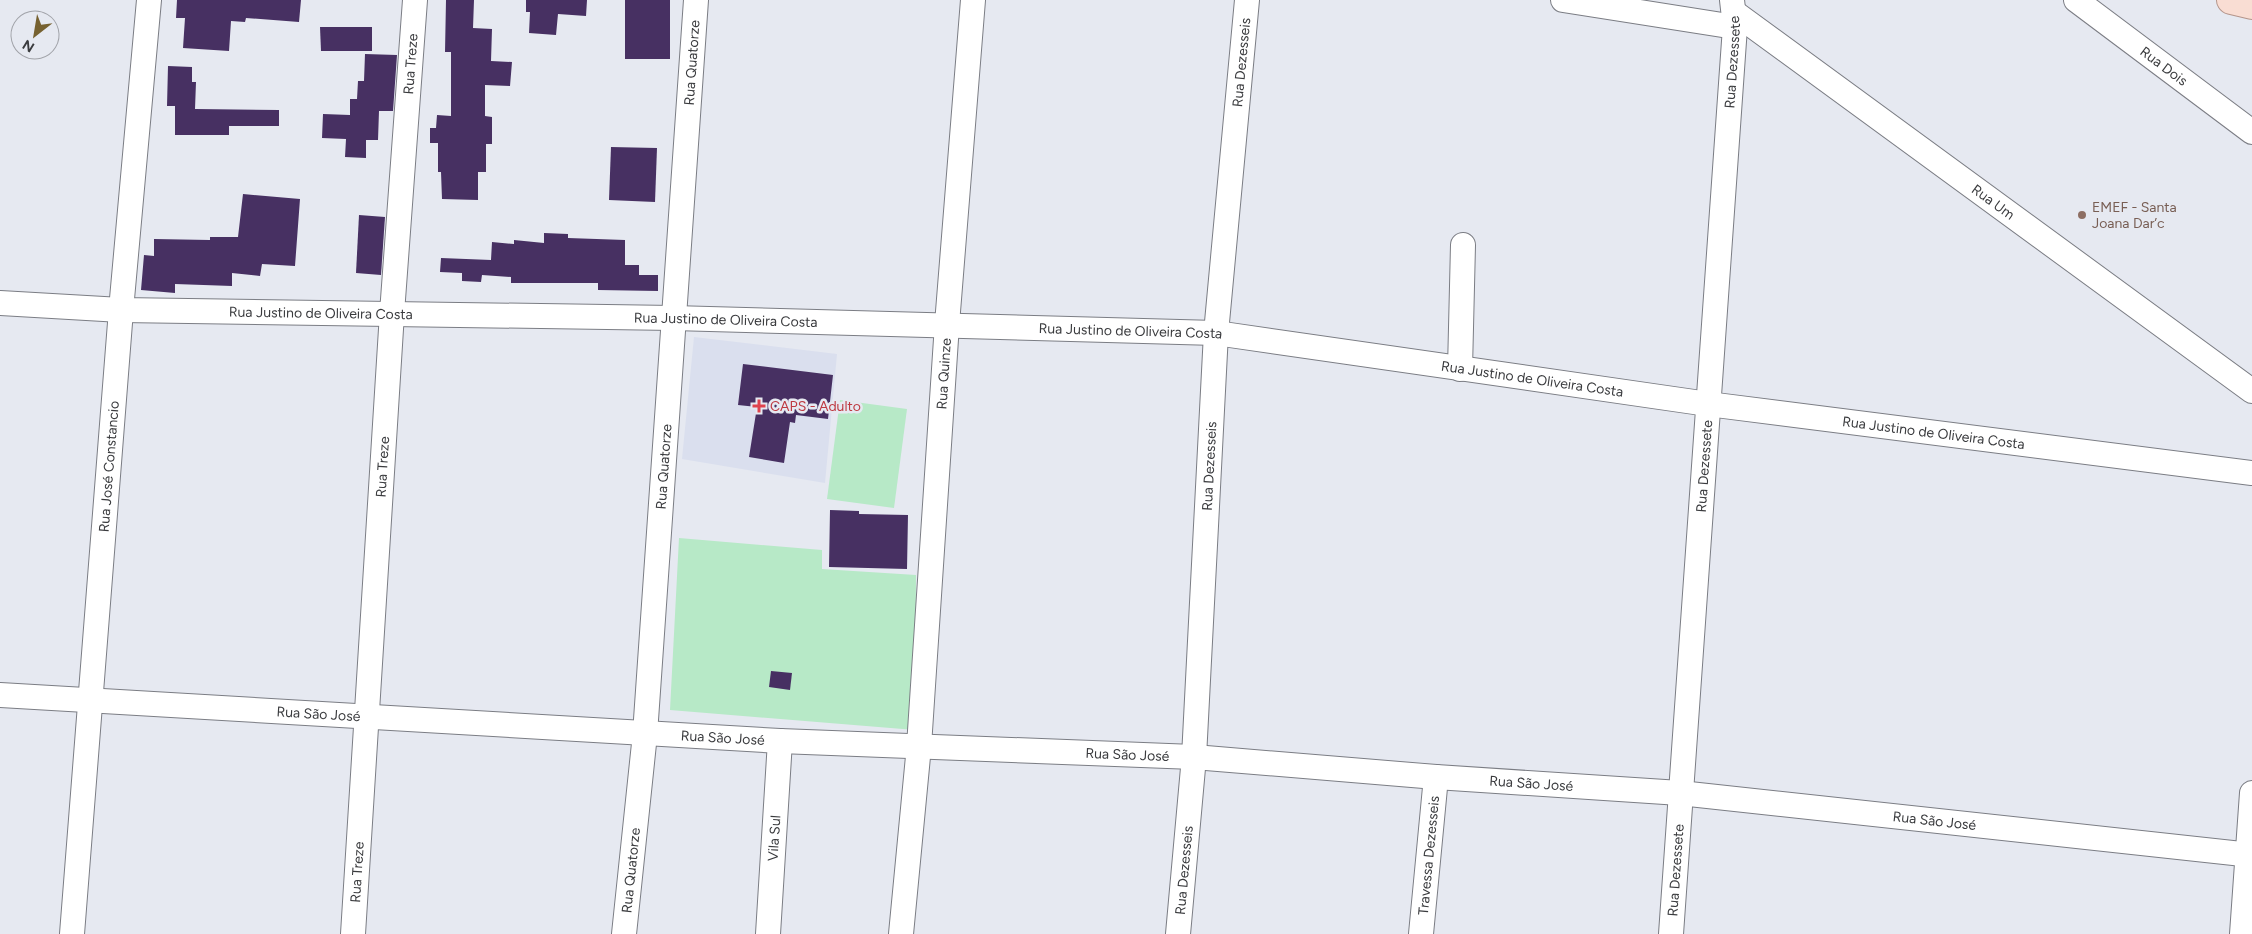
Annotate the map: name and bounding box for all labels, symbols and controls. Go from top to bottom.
north arrow [10,10,60,60]
street label: Rua Dezessete [1721,15,1744,109]
street label: Rua Dezesseis [1229,17,1254,108]
street label: Rua Quatorze [680,19,703,106]
street label: Rua Treze [400,32,421,95]
text: N [20,36,38,56]
street label: Rua Dois [2137,43,2191,89]
street label: Rua Um [1969,181,2018,223]
place label: EMEF - Santa Joana Dar’c [2092,199,2177,232]
marker: EMEF - Santa Joana Dar’c [2076,209,2088,221]
street label: Rua Justino de Oliveira Costa [229,303,413,323]
street label: Rua Justino de Oliveira Costa [634,309,818,330]
street label: Rua Justino de Oliveira Costa [1038,320,1224,342]
street label: Rua Quinze [933,337,955,410]
street label: Rua Justino de Oliveira Costa [1440,357,1624,400]
place label: CAPS - Adulto [770,398,861,415]
marker: CAPS - Adulto [752,399,766,413]
street label: Rua José Constancio [95,400,122,533]
street label: Rua Justino de Oliveira Costa [1841,413,2026,453]
street label: Rua Dezessete [1692,419,1716,513]
street label: Rua Dezesseis [1198,421,1220,511]
street label: Rua Quatorze [652,423,675,510]
street label: Rua Treze [372,436,393,498]
street label: Rua São José [276,703,361,725]
street label: Rua São José [680,727,766,749]
street label: Rua São José [1085,744,1170,765]
street label: Rua São José [1489,772,1574,795]
street label: Travessa Dezesseis [1414,795,1443,916]
street label: Rua São José [1892,808,1978,834]
street label: Vila Sul [764,815,784,862]
street label: Rua Dezessete [1664,823,1687,917]
street label: Rua Dezesseis [1171,825,1196,916]
street label: Rua Quatorze [618,826,644,914]
street label: Rua Treze [346,841,367,903]

